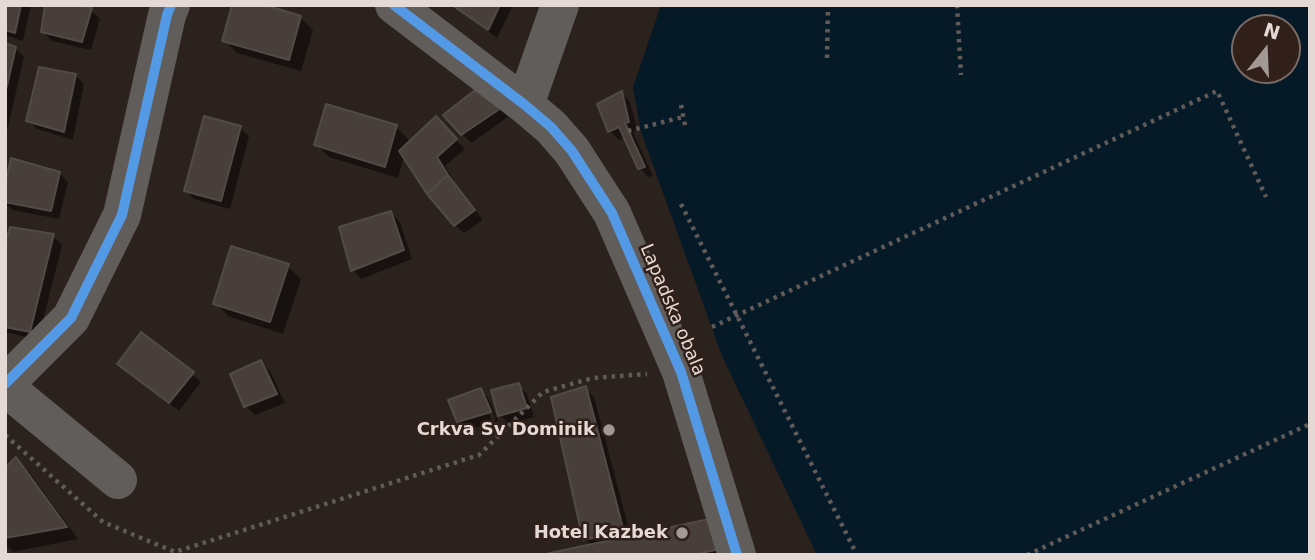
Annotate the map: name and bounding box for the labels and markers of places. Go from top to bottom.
place label: Crkva Sv Dominik [417,419,595,441]
marker: Crkva Sv Dominik [601,422,617,438]
place label: Hotel Kazbek [534,522,668,544]
marker: Hotel Kazbek [674,525,690,541]

